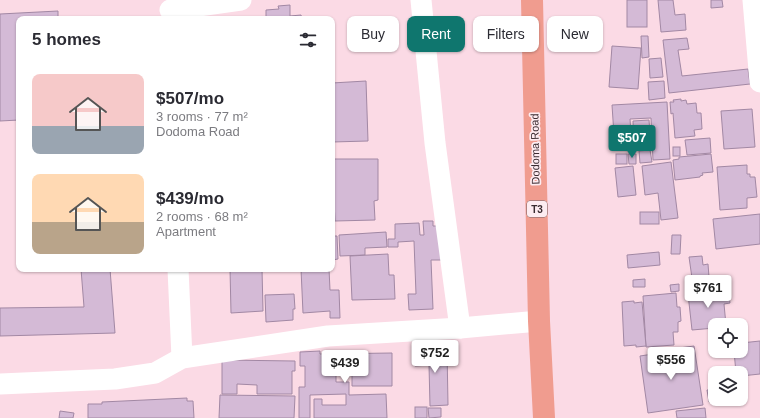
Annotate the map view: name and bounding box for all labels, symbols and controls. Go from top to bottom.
chip: Buy [347,16,399,52]
chip: Rent [407,16,465,52]
chip: Filters [473,16,539,52]
chip: New [547,16,603,52]
icon: filters [297,29,319,51]
text: 5 homes [32,30,101,49]
text: $507/mo [156,89,224,108]
icon: home [64,90,112,138]
text: 3 rooms · 77 m² [156,109,248,124]
street label: Dodoma Road [528,113,542,185]
text: Dodoma Road [156,124,240,139]
pin: $507 [608,125,656,159]
text: $507 [618,130,646,145]
text: $439/mo [156,189,224,208]
icon: home [64,190,112,238]
road number: T3 [527,201,547,217]
text: 2 rooms · 68 m² [156,209,248,224]
text: Apartment [156,224,216,239]
pin: $761 [684,275,732,309]
text: $761 [694,280,722,295]
map controls [708,318,748,406]
button: locate [708,318,748,358]
pin: $752 [411,340,459,374]
text: $752 [421,345,449,360]
pin: $556 [647,347,695,381]
pin: $439 [321,350,369,384]
text: $556 [657,352,685,367]
text: $439 [331,355,359,370]
button: layers [708,366,748,406]

